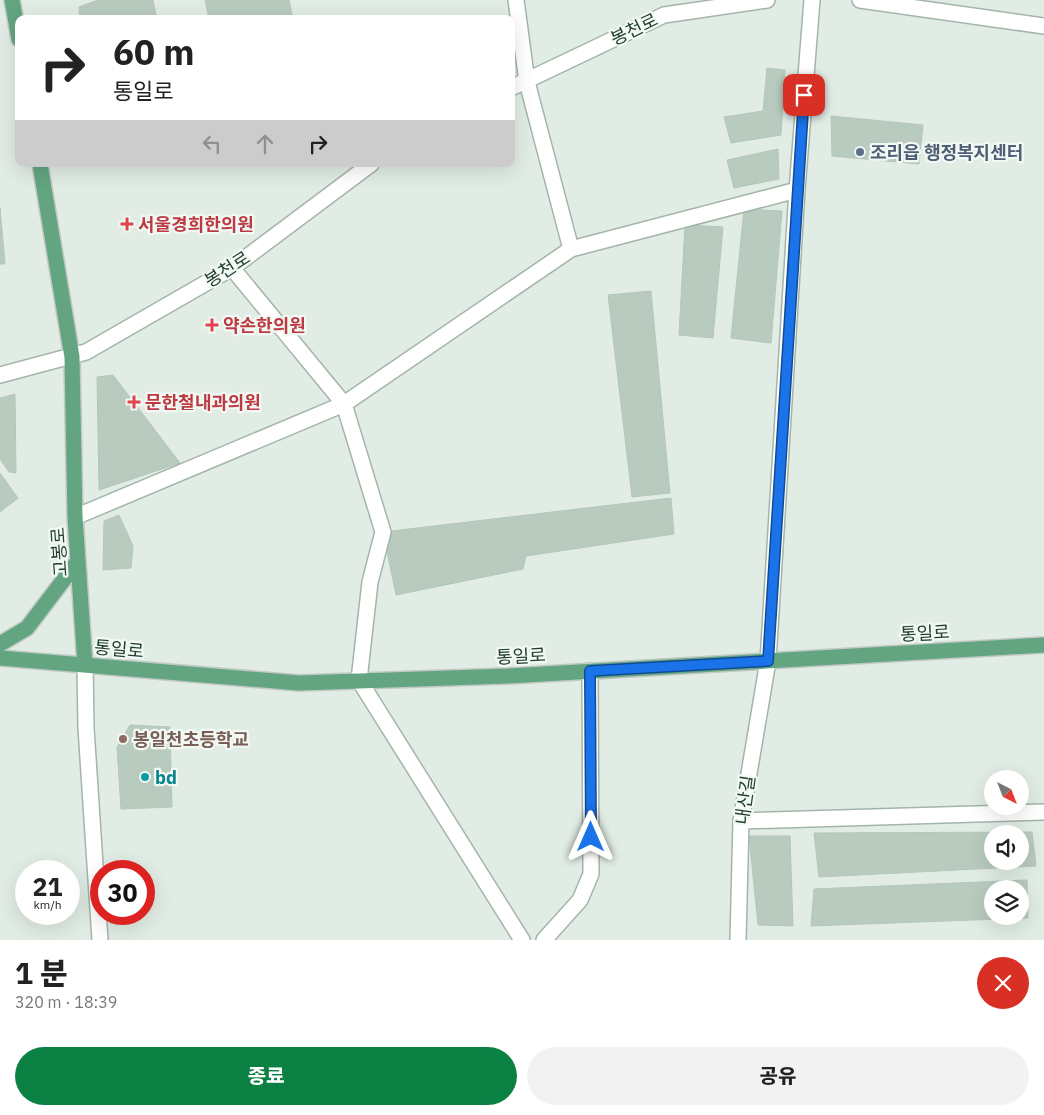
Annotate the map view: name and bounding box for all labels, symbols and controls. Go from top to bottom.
street label: 봉천로 [607,8,661,50]
text: 60 m [113,29,195,75]
icon: right [30,35,95,100]
pin [783,74,825,116]
text: 통일로 [113,76,174,105]
icon: arrive [790,81,818,109]
icon: left [198,130,226,158]
icon: ahead [251,130,279,158]
icon: right [304,130,332,158]
place label: 조리읍 행정복지센터 [870,141,1023,164]
marker: 조리읍 행정복지센터 [854,146,866,158]
place label: 서울경희한의원 [138,213,254,236]
marker: 서울경희한의원 [120,217,134,231]
street label: 봉천로 [200,246,254,292]
place label: 약손한의원 [223,314,306,337]
marker: 약손한의원 [205,318,219,332]
place label: 문한철내과의원 [145,391,261,414]
marker: 문한철내과의원 [127,395,141,409]
street label: 고봉로 [46,526,72,578]
street label: 통일로 [900,620,950,646]
street label: 통일로 [93,635,145,663]
street label: 통일로 [496,643,546,669]
place label: 봉일천초등학교 [133,728,249,751]
marker: 봉일천초등학교 [117,733,129,745]
place label: bd [155,766,177,789]
north arrow [984,770,1029,815]
map controls [984,770,1029,925]
marker: bd [139,771,151,783]
street label: 내산길 [730,774,760,826]
position arrow [564,810,616,862]
button: sound [984,825,1029,870]
speed limit sign: 30 [90,860,155,925]
text: 21 [32,870,63,903]
button: layers [984,880,1029,925]
text: km/h [33,897,62,912]
text: 1 분 [15,953,68,992]
button: close [977,957,1029,1009]
text: 320 m · 18:39 [15,992,117,1012]
button: 종료 [15,1047,517,1105]
button: 공유 [527,1047,1029,1105]

